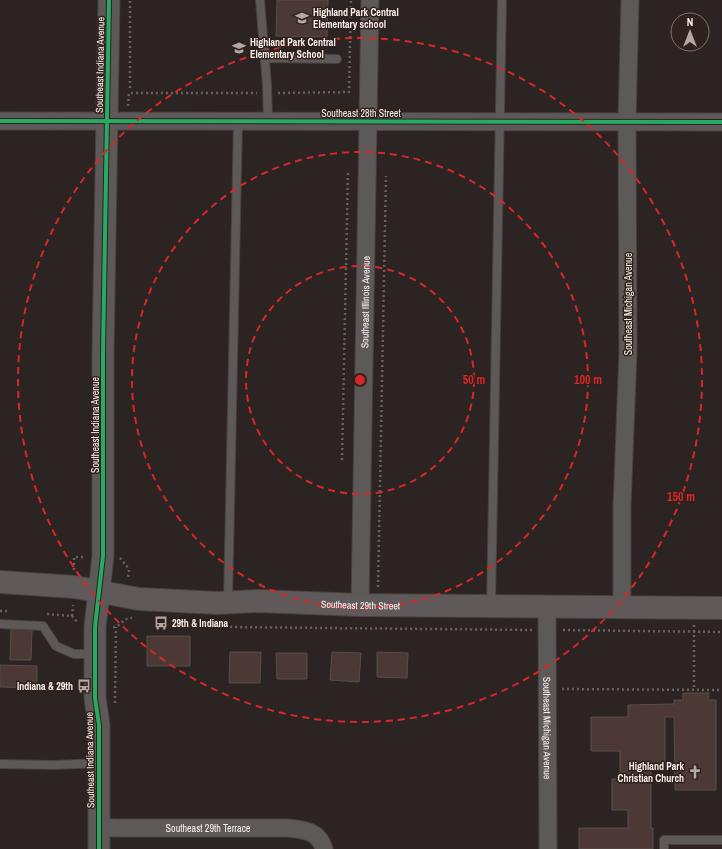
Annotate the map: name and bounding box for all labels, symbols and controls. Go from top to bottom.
place label: Highland Park Central Elementary school [313,6,399,31]
school or university icon: Highland Park Central Elementary school [294,10,310,26]
north arrow [670,12,710,52]
text: N [687,15,693,29]
street label: Southeast Indiana Avenue [93,16,107,113]
place label: Highland Park Central Elementary School [250,36,336,61]
school or university icon: Highland Park Central Elementary School [231,40,247,56]
street label: Southeast 28th Street [321,107,401,120]
street label: Southeast Michigan Avenue [622,252,635,355]
street label: Southeast Illinois Avenue [358,255,372,348]
text: 50 m [463,372,485,388]
text: 100 m [574,372,602,388]
centre of rings [353,373,367,387]
street label: Southeast Indiana Avenue [89,377,102,473]
text: 150 m [667,489,695,505]
street label: Southeast 29th Street [321,597,401,612]
bus stop icon: 29th & Indiana [153,615,169,631]
place label: 29th & Indiana [172,617,228,630]
street label: Southeast Michigan Avenue [541,677,554,780]
bus stop icon: Indiana & 29th [76,678,92,694]
place label: Indiana & 29th [17,680,73,693]
street label: Southeast Indiana Avenue [83,711,97,808]
place label: Highland Park Christian Church [617,760,684,785]
church icon: Highland Park Christian Church [687,764,703,780]
street label: Southeast 29th Terrace [166,822,251,835]

